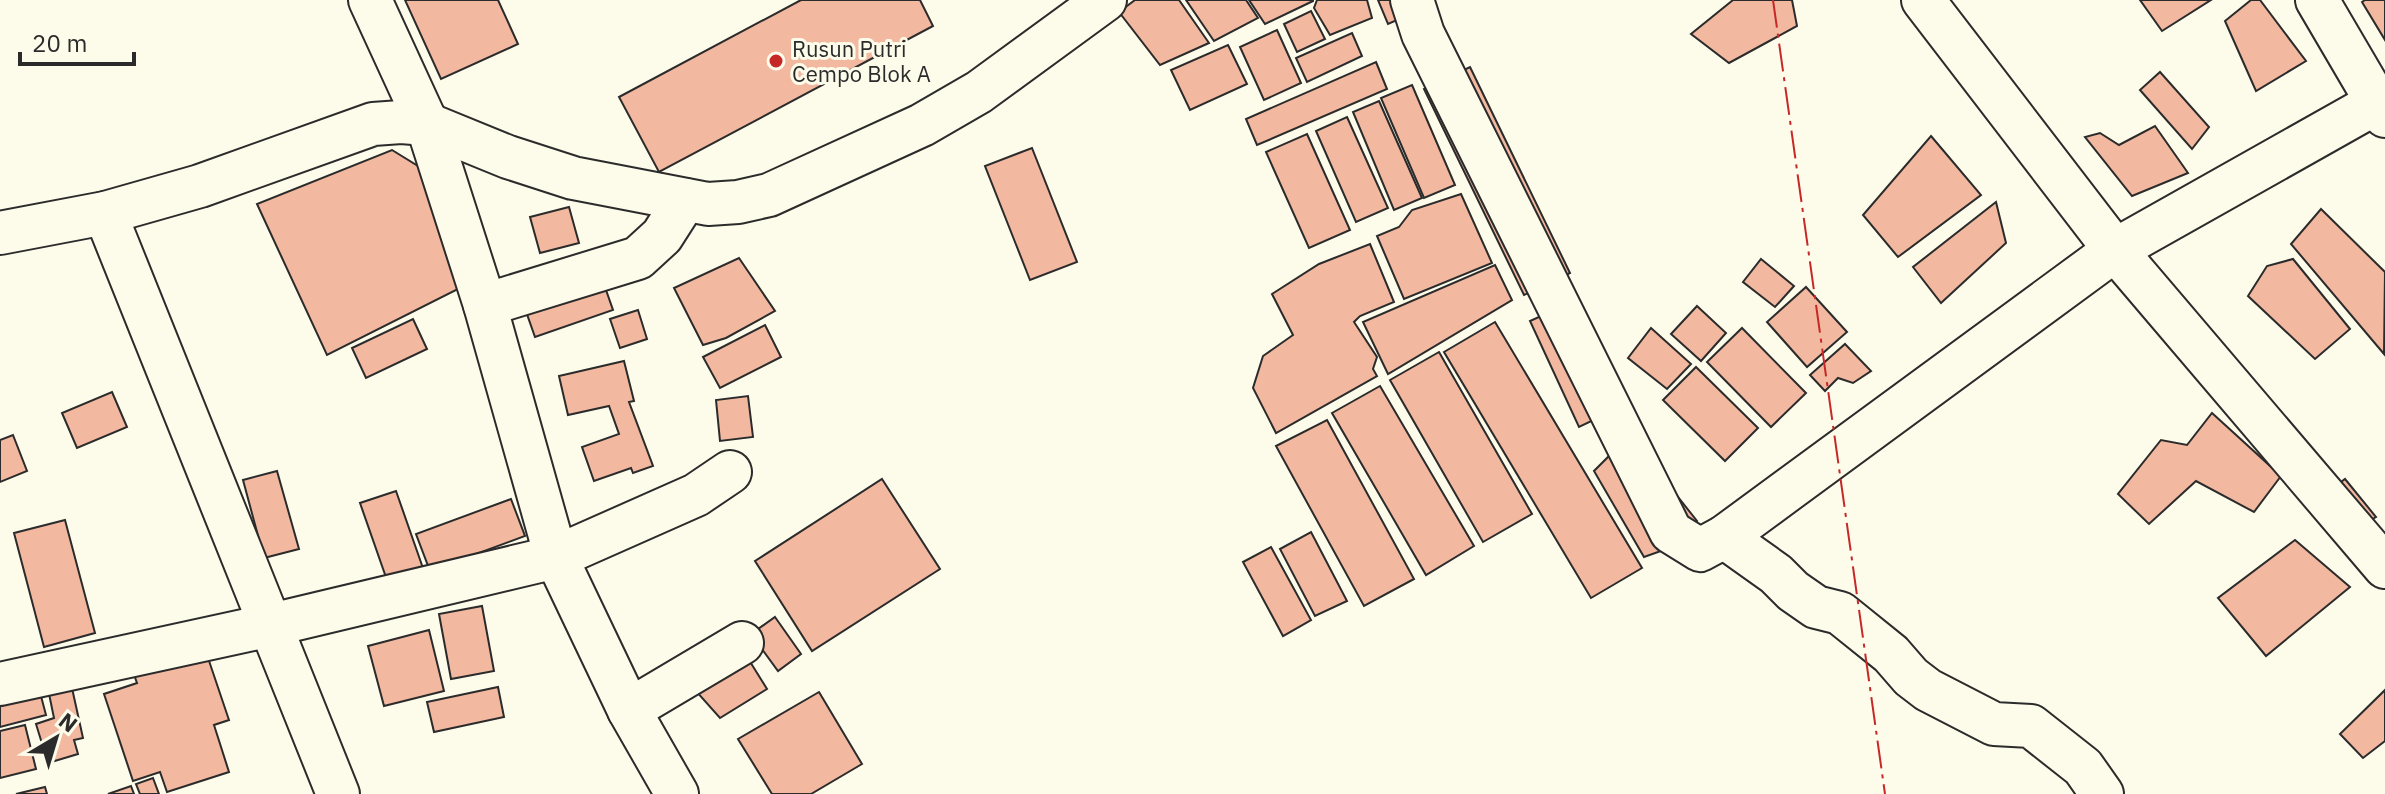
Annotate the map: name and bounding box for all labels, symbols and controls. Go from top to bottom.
scale bar [20,16,134,66]
text: 20 m [32,27,87,59]
place label: Rusun Putri Cempo Blok A [792,34,931,88]
marker: Rusun Putri Cempo Blok A [767,52,785,70]
north arrow [16,698,96,778]
text: N [53,706,84,738]

